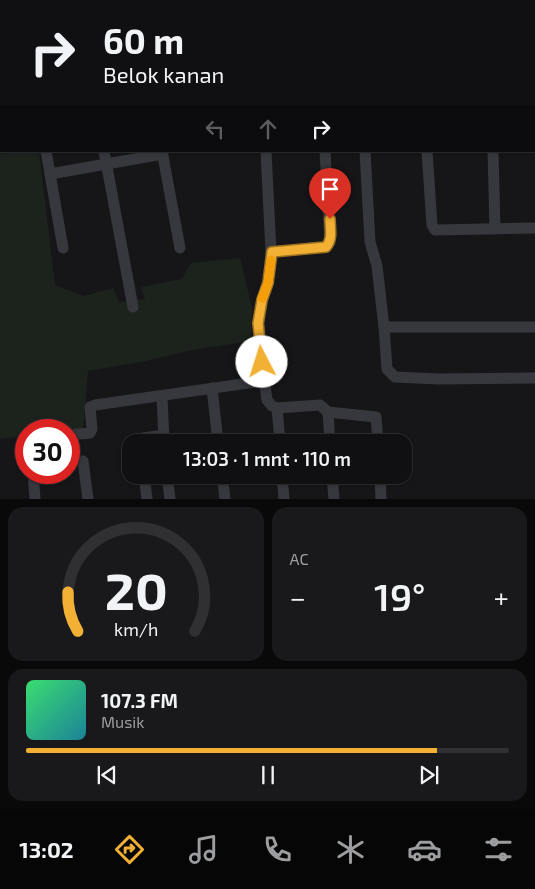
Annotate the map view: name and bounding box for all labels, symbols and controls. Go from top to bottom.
text: 60 m [103,19,184,61]
icon: right [20,20,85,85]
text: Belok kanan [103,61,224,87]
icon: left [201,115,229,143]
icon: ahead [254,115,282,143]
icon: right [307,115,335,143]
pin [309,168,351,219]
icon: arrive [316,175,344,203]
position arrow [235,335,287,387]
speed limit sign: 30 [15,419,80,484]
text: 13:03 · 1 mnt · 110 m [183,447,351,470]
text: AC [290,549,309,568]
text: 20 [104,558,167,620]
text: 19° [374,573,425,619]
text: − [290,580,306,614]
text: + [494,580,509,614]
text: km/h [114,618,158,640]
text: 107.3 FM [101,689,178,712]
text: Musik [101,712,144,731]
icon: previous [93,761,121,789]
icon: pause [254,761,282,789]
icon: next [415,761,443,789]
icon: directions [112,832,147,867]
icon: music [186,832,221,867]
icon: phone [260,832,295,867]
icon: climate [333,832,368,867]
icon: car [407,832,442,867]
icon: filters [481,832,516,867]
text: 13:02 [19,836,74,862]

